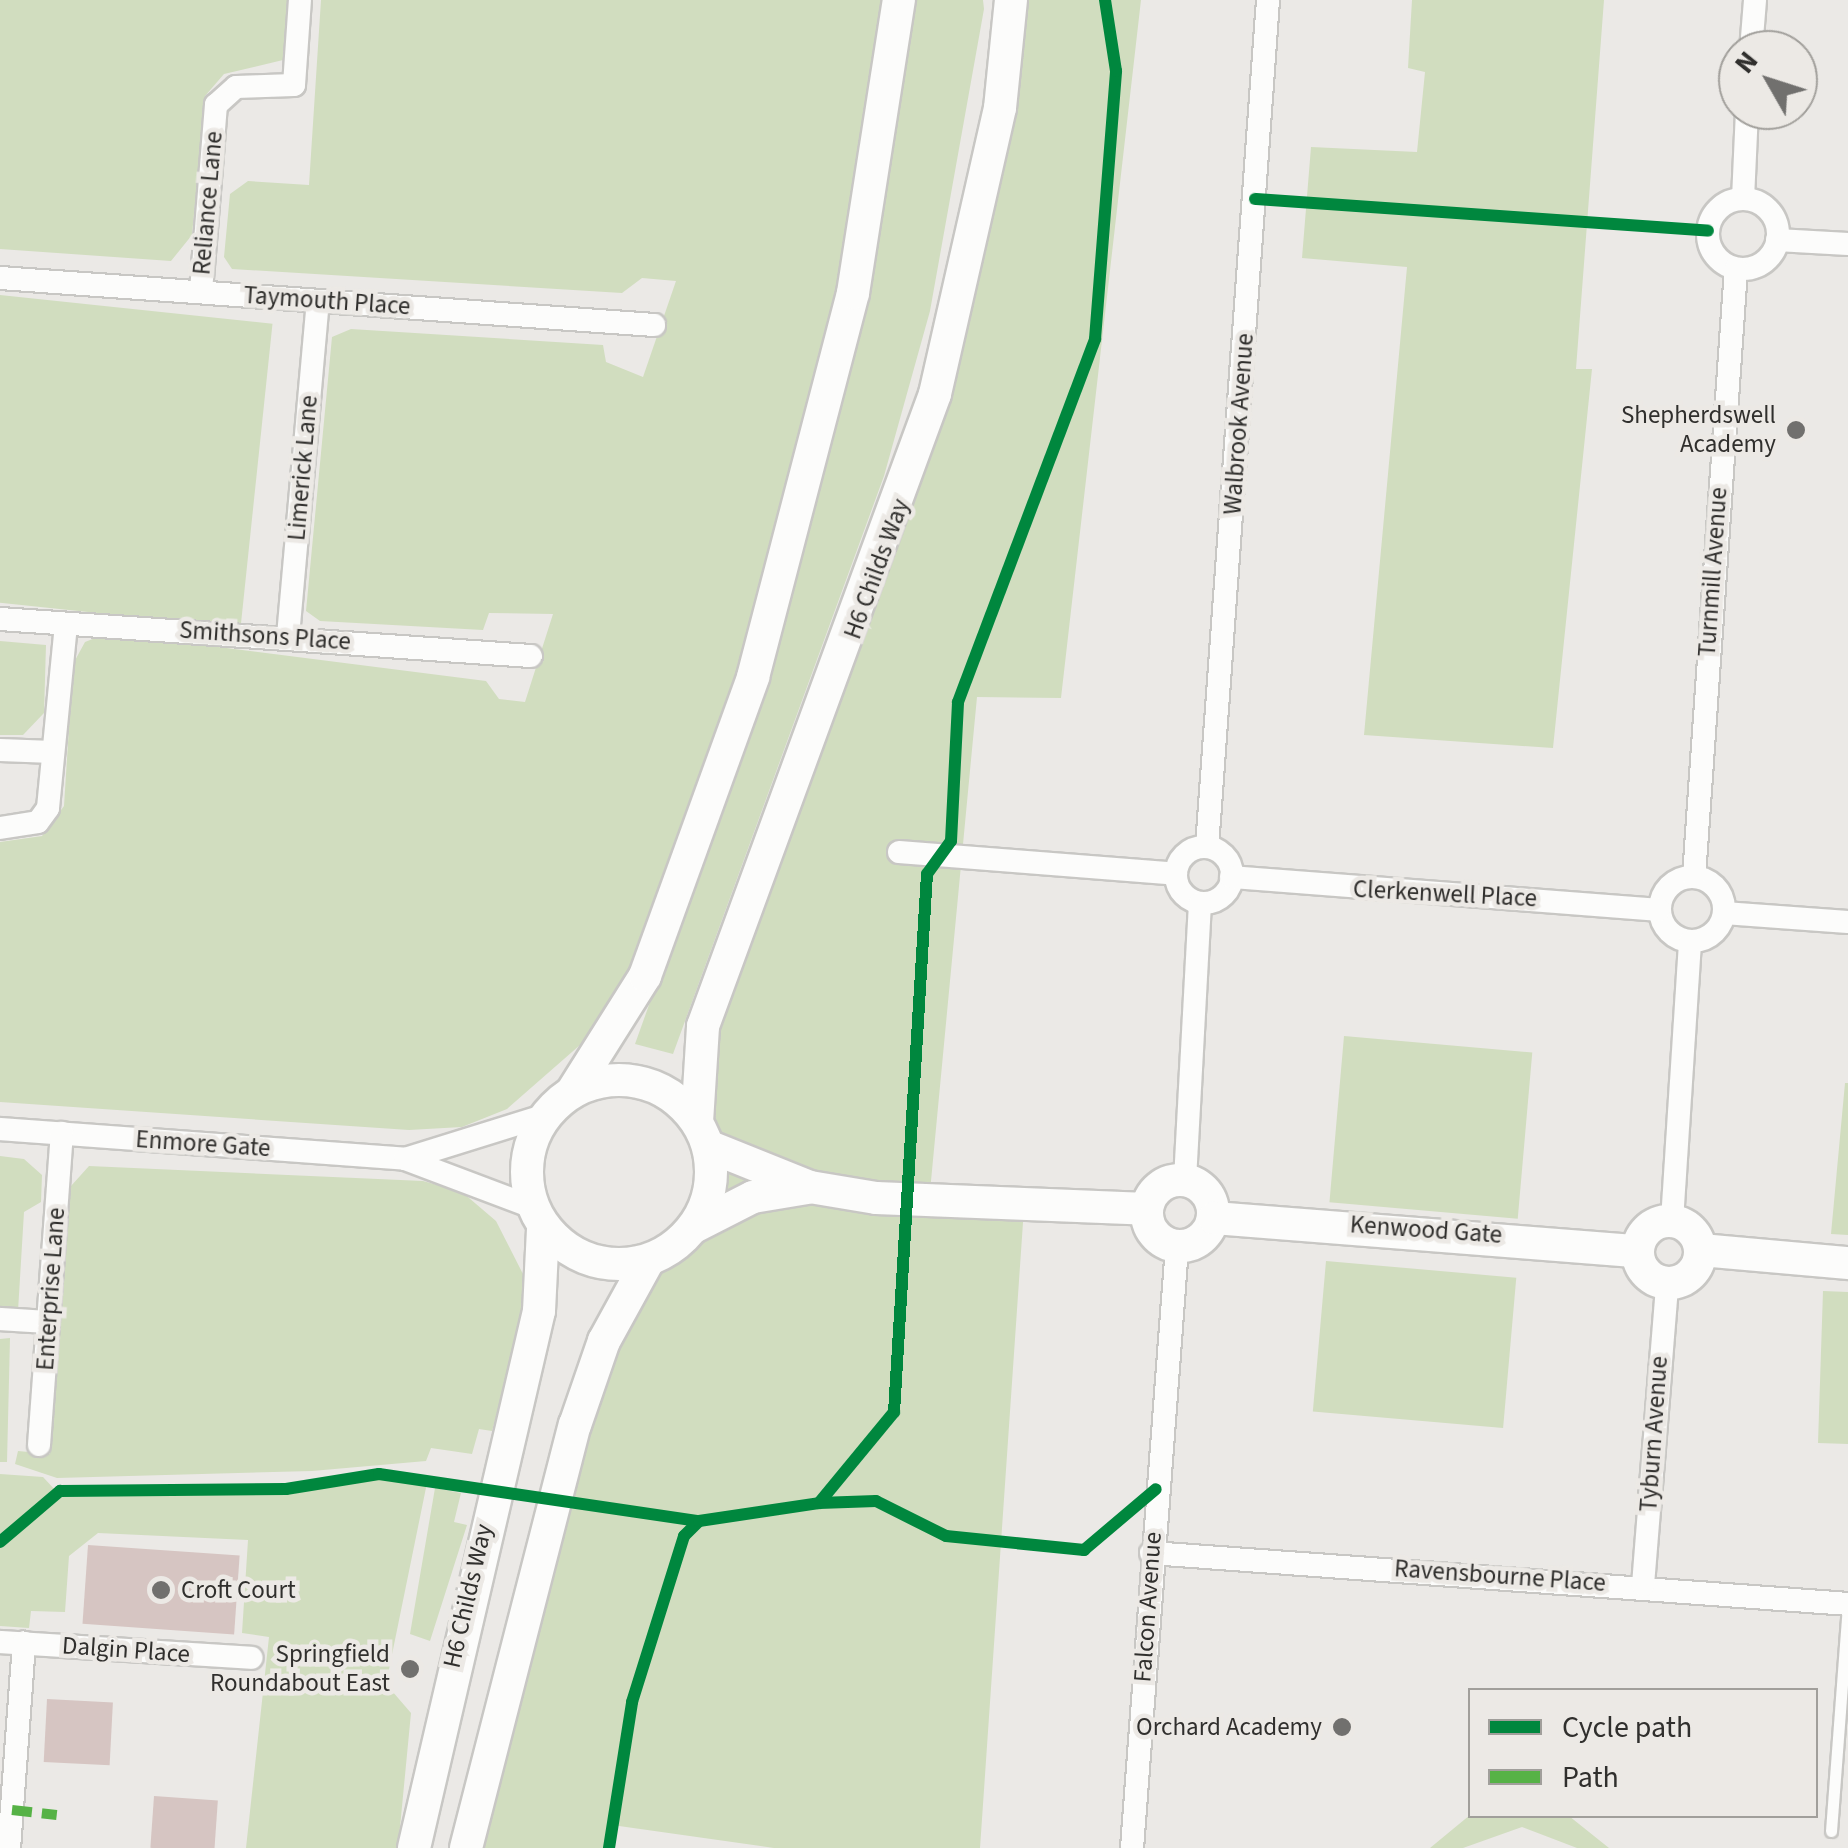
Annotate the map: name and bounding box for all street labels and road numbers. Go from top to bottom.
street label: Reliance Lane [187,130,229,276]
street label: Taymouth Place [243,280,411,322]
street label: Walbrook Avenue [1218,332,1260,516]
street label: Limerick Lane [282,394,324,542]
street label: Turnmill Avenue [1692,486,1734,658]
street label: H6 Childs Way [838,495,916,643]
street label: Smithsons Place [178,615,352,657]
street label: Clerkenwell Place [1352,874,1538,914]
street label: Enmore Gate [135,1124,271,1164]
street label: Enterprise Lane [30,1206,72,1372]
street label: Kenwood Gate [1349,1210,1503,1250]
street label: Tyburn Avenue [1634,1355,1674,1513]
street label: H6 Childs Way [437,1521,499,1671]
street label: Falcon Avenue [1128,1531,1168,1683]
street label: Ravensbourne Place [1393,1554,1607,1598]
street label: Dalgin Place [61,1631,191,1669]

